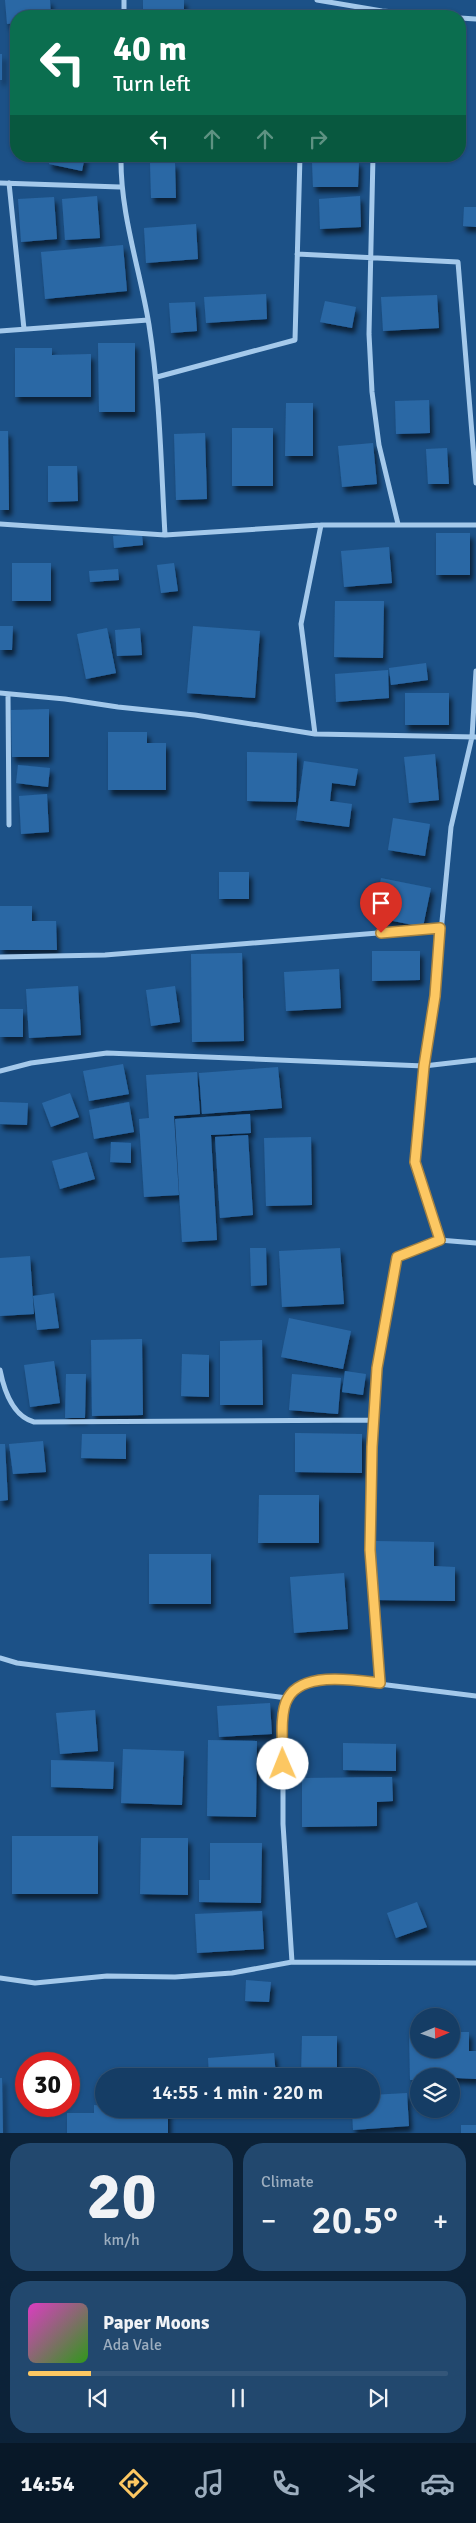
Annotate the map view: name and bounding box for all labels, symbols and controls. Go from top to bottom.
text: 40 m [113,27,187,70]
icon: left [30,30,95,95]
text: Turn left [113,70,191,97]
icon: left [145,125,173,153]
icon: ahead [198,125,226,153]
icon: ahead [251,125,279,153]
icon: right [304,125,332,153]
pin [360,882,402,933]
icon: arrive [367,889,395,917]
position arrow [256,1737,308,1789]
north arrow [410,2008,460,2058]
map controls [410,2008,460,2118]
speed limit sign: 30 [15,2052,80,2117]
button: layers [410,2068,460,2118]
text: 14:55 · 1 min · 220 m [152,2081,323,2105]
text: 20 [86,2157,157,2237]
text: Climate [261,2172,314,2192]
text: 20.5° [311,2197,398,2244]
text: − [261,2204,276,2238]
text: + [433,2204,448,2238]
text: km/h [103,2230,140,2250]
text: Paper Moons [103,2311,209,2335]
text: Ada Vale [103,2335,162,2355]
icon: previous [84,2384,112,2412]
icon: pause [224,2384,252,2412]
icon: next [364,2384,392,2412]
icon: directions [116,2466,151,2501]
icon: music [192,2466,227,2501]
icon: phone [268,2466,303,2501]
icon: climate [344,2466,379,2501]
icon: car [420,2466,455,2501]
text: 14:54 [21,2470,75,2497]

